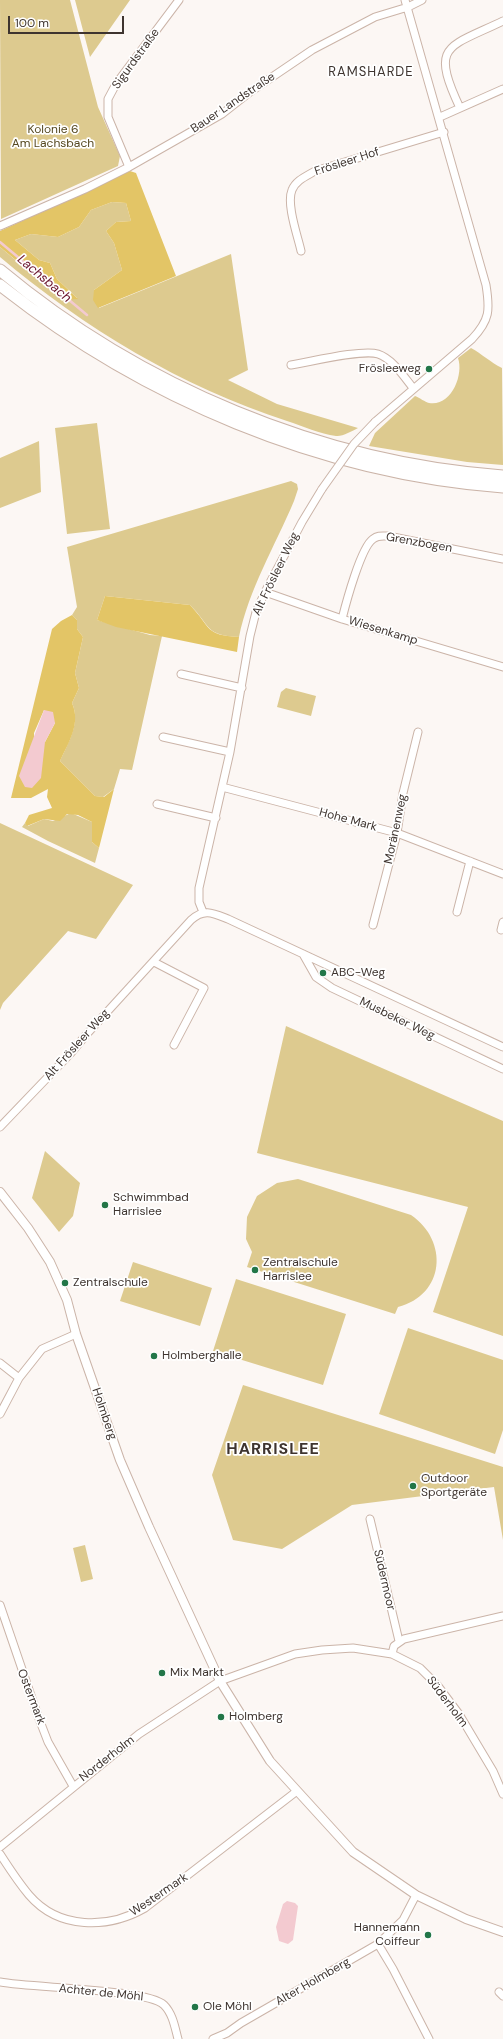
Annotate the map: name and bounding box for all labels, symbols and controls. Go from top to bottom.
scale bar [10,8,126,34]
text: 100 m [15,15,49,31]
street label: Sigurdstraße [109,26,163,92]
district label: RAMSHARDE [328,65,414,81]
street label: Bauer Landstraße [188,70,278,136]
park label: Kolonie 6 Am Lachsbach [12,123,94,151]
street label: Frösleer Hof [313,145,381,179]
water label: Lachsbach [14,252,74,306]
place label: Frösleeweg [359,362,421,376]
marker: Frösleeweg [424,364,434,374]
street label: Alt Frösleer Weg [250,530,302,618]
street label: Grenzbogen [385,530,453,556]
street label: Wiesenkamp [347,614,419,648]
street label: Moränenweg [382,793,410,865]
street label: Hohe Mark [317,805,379,835]
place label: ABC-Weg [331,966,385,980]
marker: ABC-Weg [318,968,328,978]
street label: Musbeker Weg [357,995,437,1043]
street label: Alt Frösleer Weg [41,1006,113,1084]
place label: Schwimmbad Harrislee [113,1191,189,1219]
marker: Schwimmbad Harrislee [100,1200,110,1210]
place label: Zentralschule Harrislee [263,1256,338,1284]
marker: Zentralschule Harrislee [250,1265,260,1275]
place label: Zentralschule [73,1276,148,1290]
marker: Zentralschule [60,1278,70,1288]
place label: Holmberghalle [162,1349,242,1363]
marker: Holmberghalle [149,1351,159,1361]
street label: Holmberg [88,1386,120,1442]
district label: HARRISLEE [226,1440,320,1460]
place label: Outdoor Sportgeräte [421,1472,487,1500]
marker: Outdoor Sportgeräte [408,1481,418,1491]
street label: Südermoor [370,1548,398,1612]
place label: Mix Markt [170,1666,224,1680]
street label: Ostermark [14,1667,48,1727]
marker: Mix Markt [157,1668,167,1678]
street label: Süderholm [423,1674,471,1730]
place label: Holmberg [229,1710,283,1724]
marker: Holmberg [216,1712,226,1722]
street label: Norderholm [77,1733,137,1785]
street label: Westermark [127,1870,191,1920]
place label: Hannemann Coiffeur [354,1921,420,1949]
marker: Hannemann Coiffeur [423,1930,433,1940]
street label: Alter Holmberg [273,1955,353,2009]
street label: Achter de Möhl [58,1981,144,2005]
place label: Ole Möhl [203,2000,252,2014]
marker: Ole Möhl [190,2002,200,2012]

